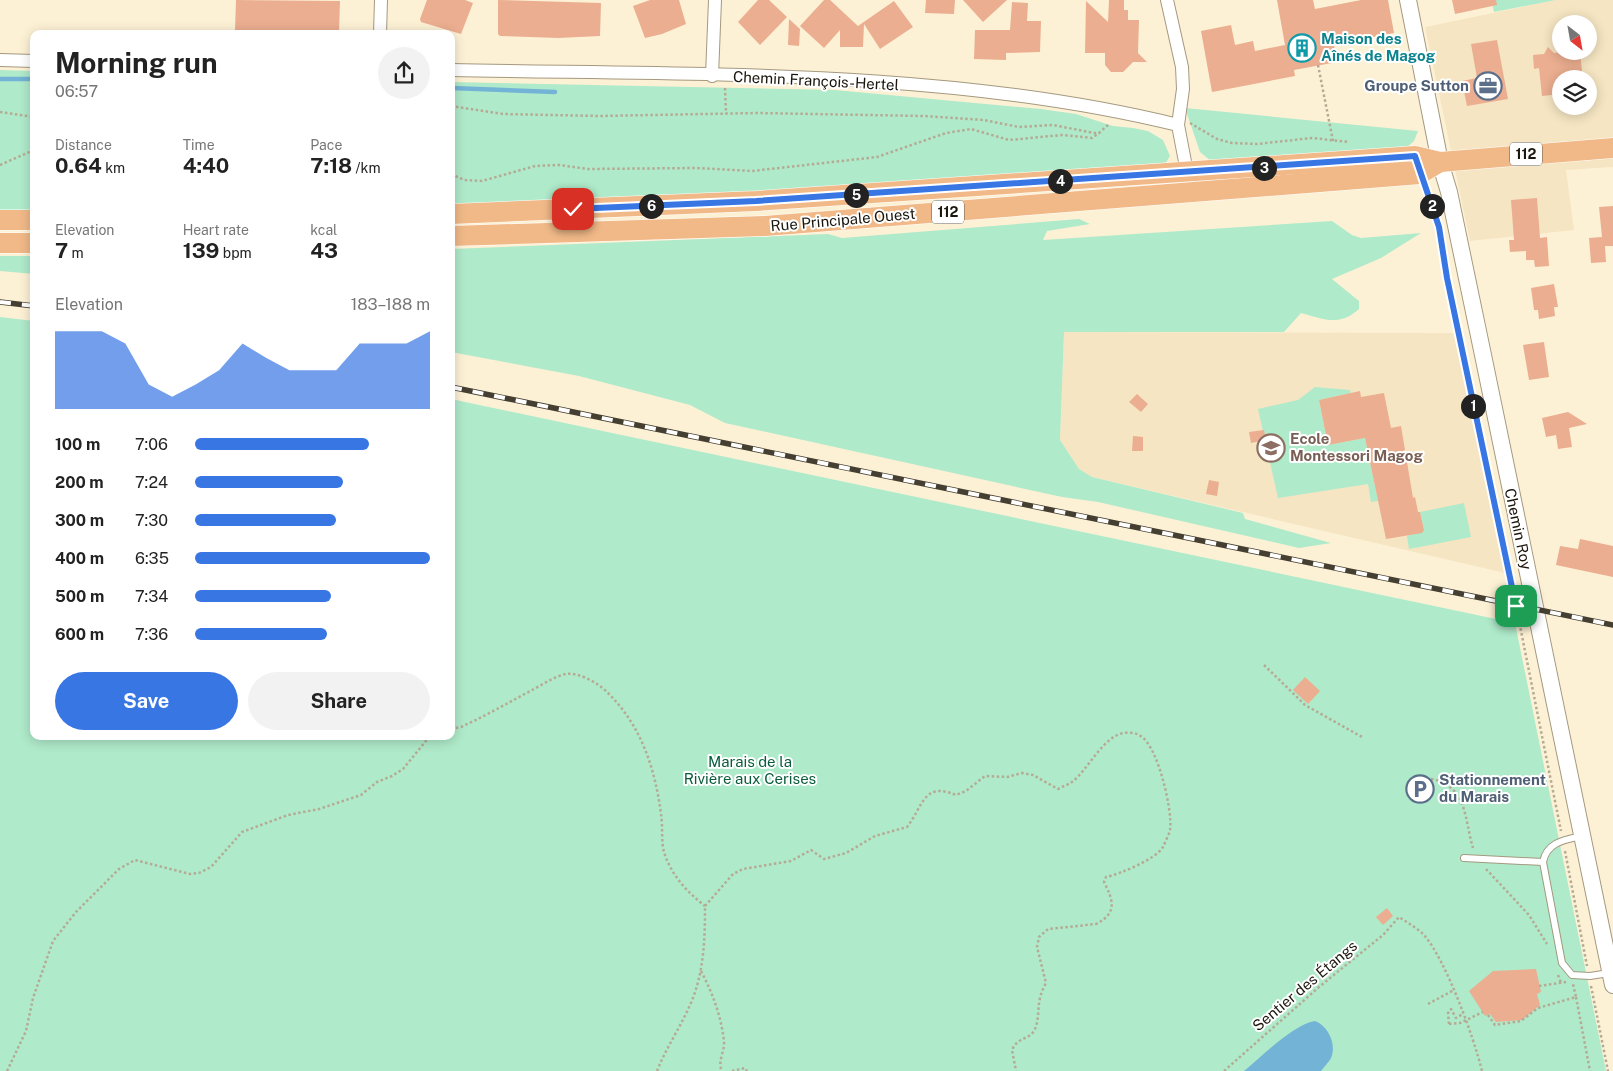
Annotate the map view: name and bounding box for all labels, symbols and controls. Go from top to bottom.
north arrow [1552,15,1598,60]
map controls [1552,15,1597,115]
place label: Maison des Aînés de Magog [1321,30,1436,64]
building icon: Maison des Aînés de Magog [1287,33,1317,63]
text: Morning run [55,46,218,79]
button: share [378,47,430,99]
street label: Chemin François-Hertel [733,68,900,93]
button: layers [1552,70,1597,115]
office icon: Groupe Sutton [1473,71,1503,101]
place label: Groupe Sutton [1364,77,1469,94]
text: 06:57 [55,82,98,101]
text: Distance [55,137,112,153]
text: Time [183,137,215,153]
text: Pace [310,137,342,153]
road number: 112 [1510,142,1542,166]
text: 0.64 [55,153,102,178]
text: 4:40 [183,153,229,178]
text: 7:18 [310,153,352,178]
pin: 3 [1252,156,1276,180]
text: km [102,160,125,176]
text: /km [352,160,381,176]
text: 3 [1260,160,1269,176]
pin: 4 [1048,168,1072,194]
text: 4 [1056,173,1065,189]
pin: 5 [844,182,868,208]
text: 5 [852,187,861,203]
pin [552,188,594,230]
pin: 6 [638,194,664,218]
pin: 2 [1420,194,1444,218]
icon: check [559,195,587,223]
text: 6 [647,198,656,214]
text: 2 [1428,198,1437,214]
road number: 112 [932,200,964,223]
street label: Rue Principale Ouest [770,205,916,234]
text: Elevation [55,222,114,238]
text: Heart rate [183,222,249,238]
text: kcal [310,222,337,238]
text: 7 [55,238,68,263]
text: 139 [183,238,219,263]
text: 43 [310,238,338,263]
text: m [68,245,84,261]
text: bpm [219,245,252,261]
text: Elevation [55,295,123,314]
text: 183–188 m [351,295,430,314]
pin: 1 [1460,394,1486,418]
text: 1 [1471,398,1477,414]
place label: Ecole Montessori Magog [1290,430,1423,464]
school or university icon: Ecole Montessori Magog [1256,433,1286,463]
text: 100 m [55,435,100,454]
text: 7:06 [135,435,168,454]
text: 200 m [55,473,104,492]
text: 7:24 [135,473,168,492]
street label: Chemin Roy [1502,487,1535,571]
text: 300 m [55,511,104,530]
text: 7:30 [135,511,168,530]
text: 400 m [55,549,104,568]
text: 6:35 [135,549,169,568]
pin [1495,585,1537,627]
text: 500 m [55,587,104,606]
text: 7:34 [135,587,168,606]
icon: arrive [1502,592,1530,620]
text: 600 m [55,625,104,644]
text: 7:36 [135,625,168,644]
button: Save [55,672,238,730]
button: Share [248,672,430,730]
park label: Marais de la Rivière aux Cerises [684,753,816,787]
place label: Stationnement du Marais [1439,771,1546,805]
parking icon: Stationnement du Marais [1405,774,1435,804]
street label: Sentier des Étangs [1249,937,1360,1034]

